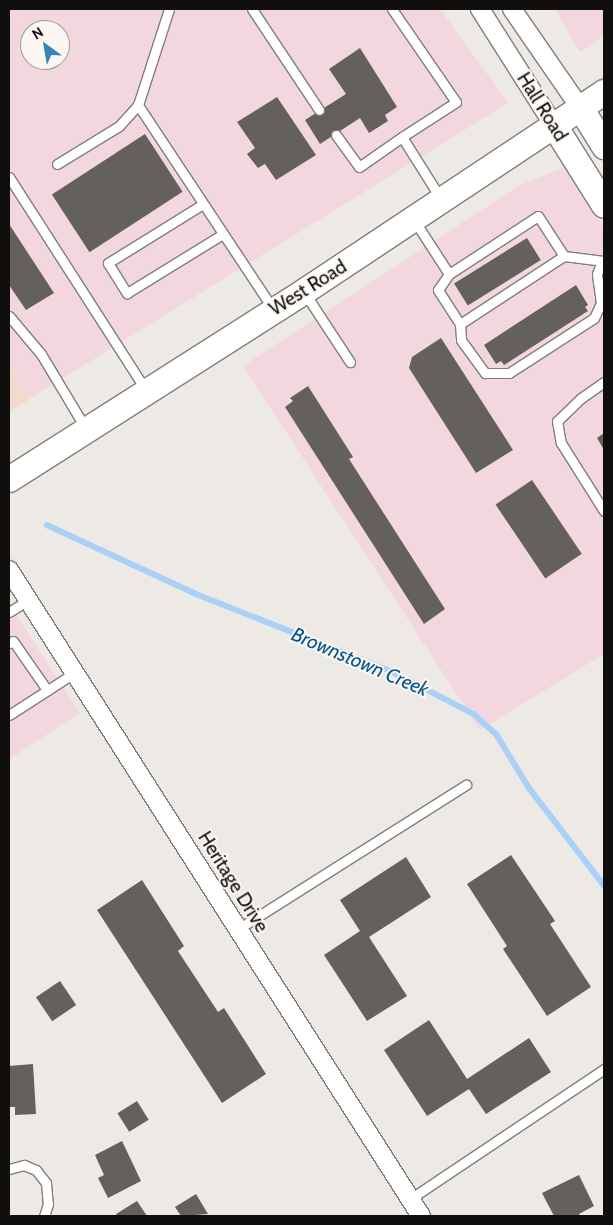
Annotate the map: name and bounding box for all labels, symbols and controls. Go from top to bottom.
north arrow [20,20,70,70]
text: N [29,23,47,43]
street label: Hall Road [512,68,572,146]
street label: West Road [265,255,351,321]
water label: Brownstown Creek [288,622,432,702]
street label: Heritage Drive [193,827,273,937]

